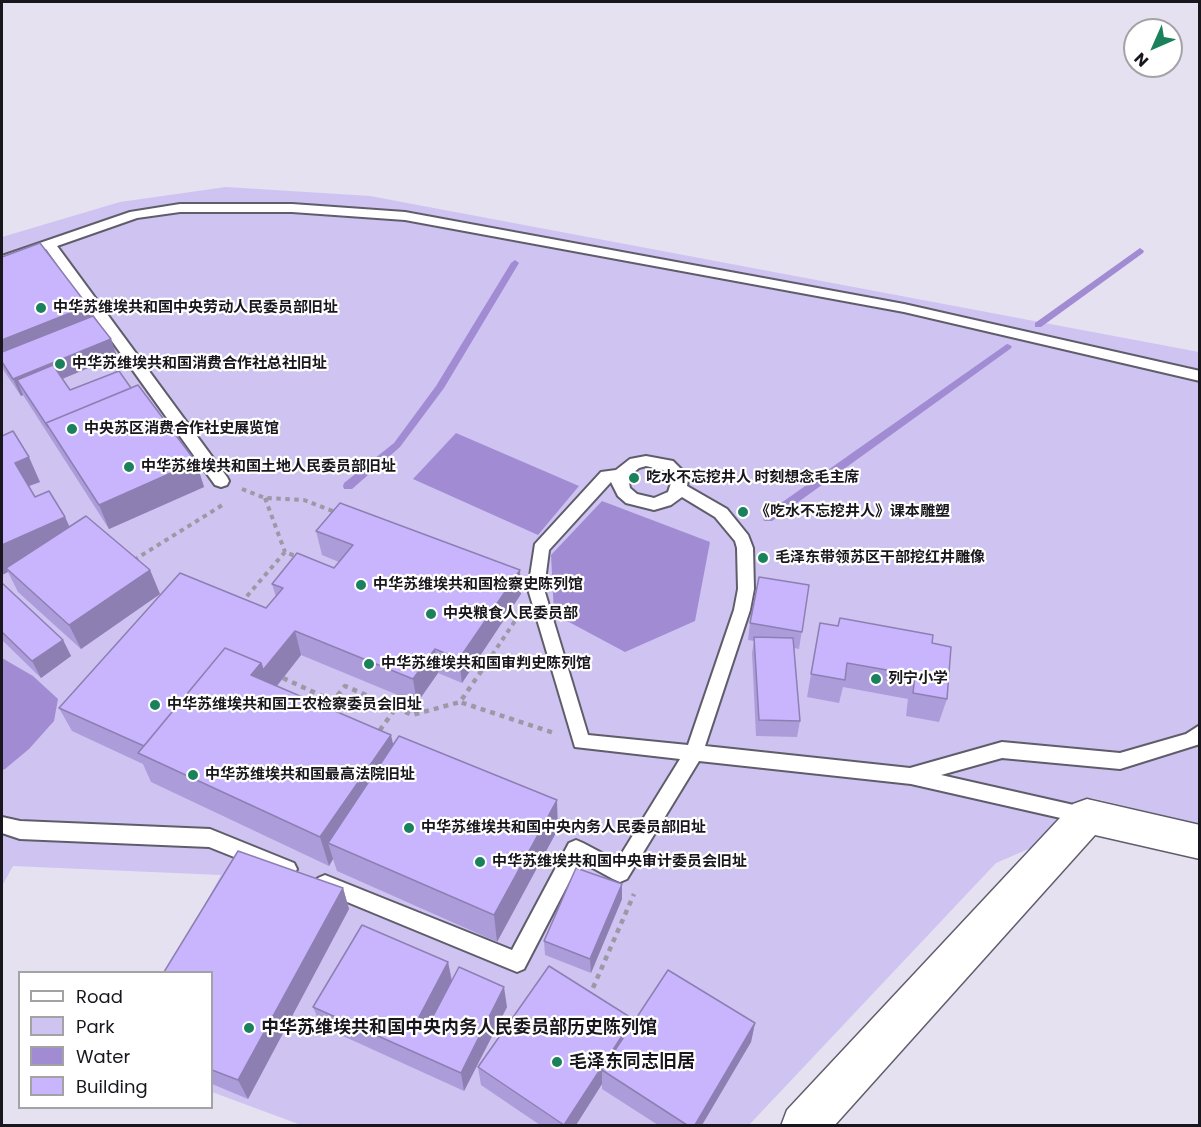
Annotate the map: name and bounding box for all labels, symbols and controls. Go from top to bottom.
north arrow [1123,18,1183,78]
text: N [1129,47,1154,72]
place label: 中华苏维埃共和国中央劳动人民委员部旧址 [53,299,338,317]
marker: 中华苏维埃共和国中央劳动人民委员部旧址 [34,301,48,315]
place label: 中华苏维埃共和国消费合作社总社旧址 [72,355,327,373]
marker: 中华苏维埃共和国消费合作社总社旧址 [53,357,67,371]
place label: 中央苏区消费合作社史展览馆 [84,420,279,438]
marker: 中央苏区消费合作社史展览馆 [65,422,79,436]
place label: 中华苏维埃共和国土地人民委员部旧址 [141,458,396,476]
marker: 中华苏维埃共和国土地人民委员部旧址 [122,460,136,474]
place label: 吃水不忘挖井人 时刻想念毛主席 [646,469,859,487]
marker: 吃水不忘挖井人 时刻想念毛主席 [627,471,641,485]
place label: 《吃水不忘挖井人》课本雕塑 [755,503,950,521]
marker: 《吃水不忘挖井人》课本雕塑 [736,505,750,519]
place label: 毛泽东带领苏区干部挖红井雕像 [775,549,985,567]
marker: 毛泽东带领苏区干部挖红井雕像 [756,551,770,565]
place label: 中华苏维埃共和国检察史陈列馆 [373,576,583,594]
marker: 中华苏维埃共和国检察史陈列馆 [354,578,368,592]
place label: 中央粮食人民委员部 [443,605,578,623]
marker: 中央粮食人民委员部 [424,607,438,621]
place label: 中华苏维埃共和国审判史陈列馆 [381,655,591,673]
marker: 中华苏维埃共和国审判史陈列馆 [362,657,376,671]
place label: 列宁小学 [888,670,948,688]
marker: 列宁小学 [869,672,883,686]
place label: 中华苏维埃共和国工农检察委员会旧址 [167,696,422,714]
marker: 中华苏维埃共和国工农检察委员会旧址 [148,698,162,712]
place label: 中华苏维埃共和国最高法院旧址 [205,766,415,784]
marker: 中华苏维埃共和国最高法院旧址 [186,768,200,782]
place label: 中华苏维埃共和国中央内务人民委员部旧址 [421,819,706,837]
marker: 中华苏维埃共和国中央内务人民委员部旧址 [402,821,416,835]
place label: 中华苏维埃共和国中央审计委员会旧址 [492,853,747,871]
marker: 中华苏维埃共和国中央审计委员会旧址 [473,855,487,869]
legend [18,971,213,1109]
text: Road [76,984,123,1009]
text: Park [76,1014,115,1039]
place label: 中华苏维埃共和国中央内务人民委员部历史陈列馆 [261,1017,657,1039]
marker: 中华苏维埃共和国中央内务人民委员部历史陈列馆 [242,1021,256,1035]
text: Water [76,1044,130,1069]
place label: 毛泽东同志旧居 [569,1051,695,1073]
marker: 毛泽东同志旧居 [550,1055,564,1069]
text: Building [76,1074,148,1099]

